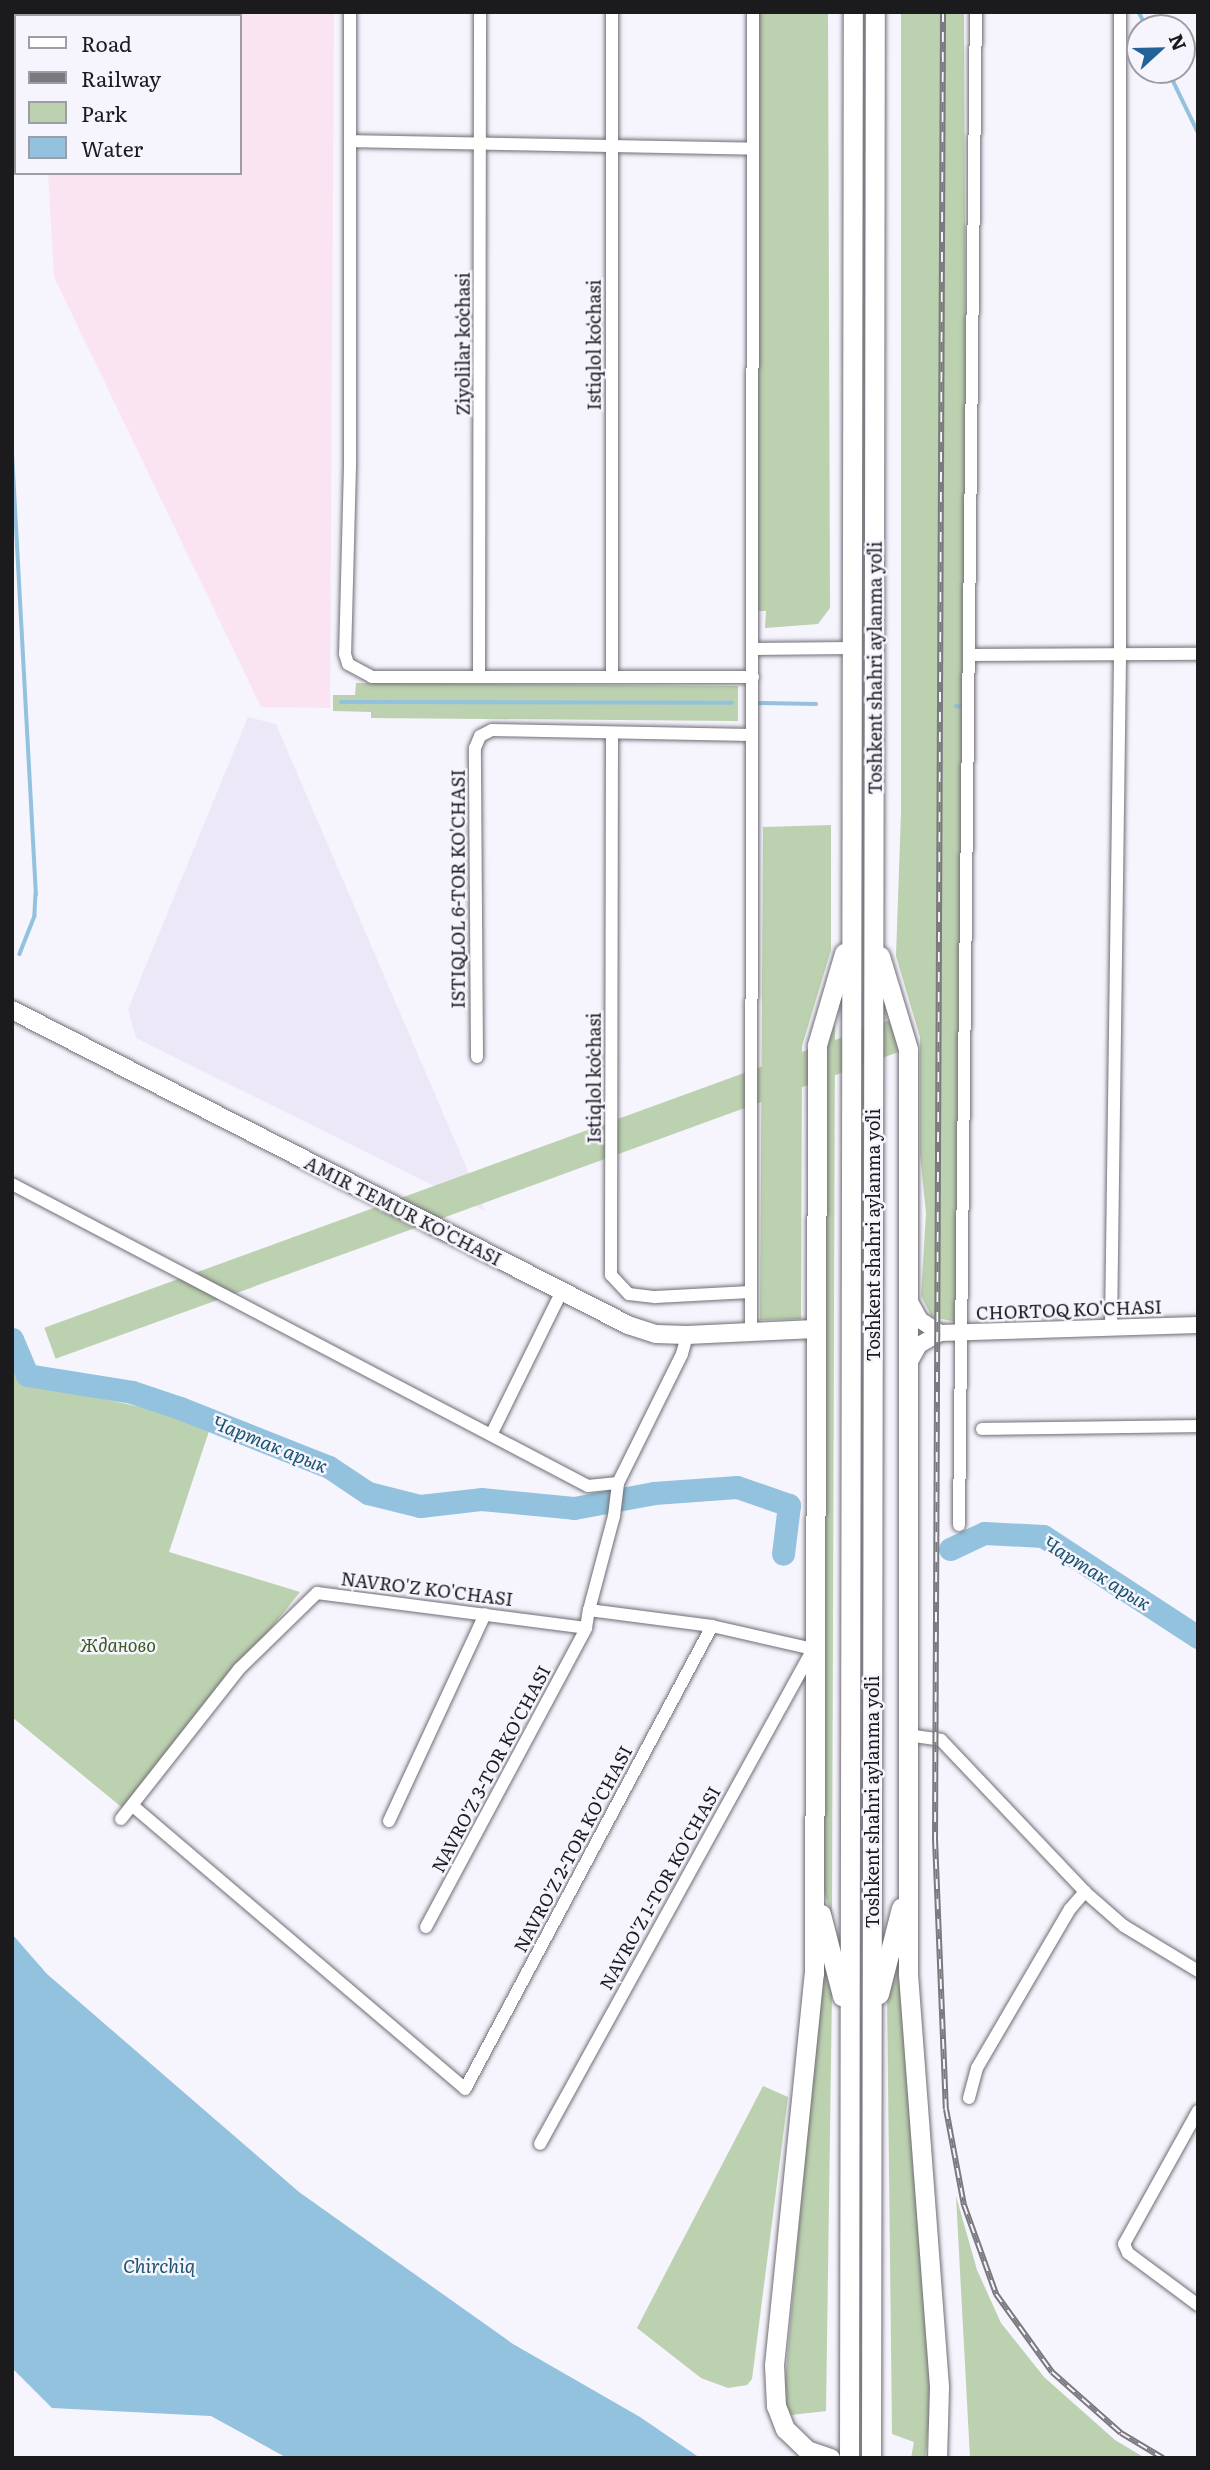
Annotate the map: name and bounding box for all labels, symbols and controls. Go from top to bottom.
legend [14,14,242,175]
north arrow [1126,14,1196,84]
text: Road [81,27,132,58]
text: N [1163,29,1195,55]
text: Railway [81,62,161,93]
text: Park [81,97,127,128]
text: Water [81,132,143,163]
street label: Ziyolilar koʻchasi [452,273,474,415]
street label: Istiqlol koʻchasi [583,280,605,410]
street label: Toshkent shahri aylanma yoʻli [864,541,886,795]
street label: ISTIQLOL 6-TOR KO'CHASI [447,769,469,1009]
street label: Istiqlol koʻchasi [583,1013,605,1143]
street label: Toshkent shahri aylanma yoʻli [862,1108,884,1362]
street label: AMIR TEMUR KO'CHASI [301,1152,505,1270]
street label: CHORTOQ KO'CHASI [976,1296,1162,1324]
water label: Чартак арык [209,1411,331,1477]
water label: Чартак арык [1039,1531,1155,1615]
street label: NAVRO'Z KO'CHASI [340,1568,514,1610]
park label: Жданово [80,1634,156,1656]
street label: NAVRO'Z 3-TOR KO'CHASI [427,1662,555,1876]
street label: Toshkent shahri aylanma yoʻli [861,1675,883,1929]
street label: NAVRO'Z 2-TOR KO'CHASI [509,1742,637,1956]
street label: NAVRO'Z 1-TOR KO'CHASI [595,1783,725,1993]
water label: Chirchiq [123,2255,195,2277]

